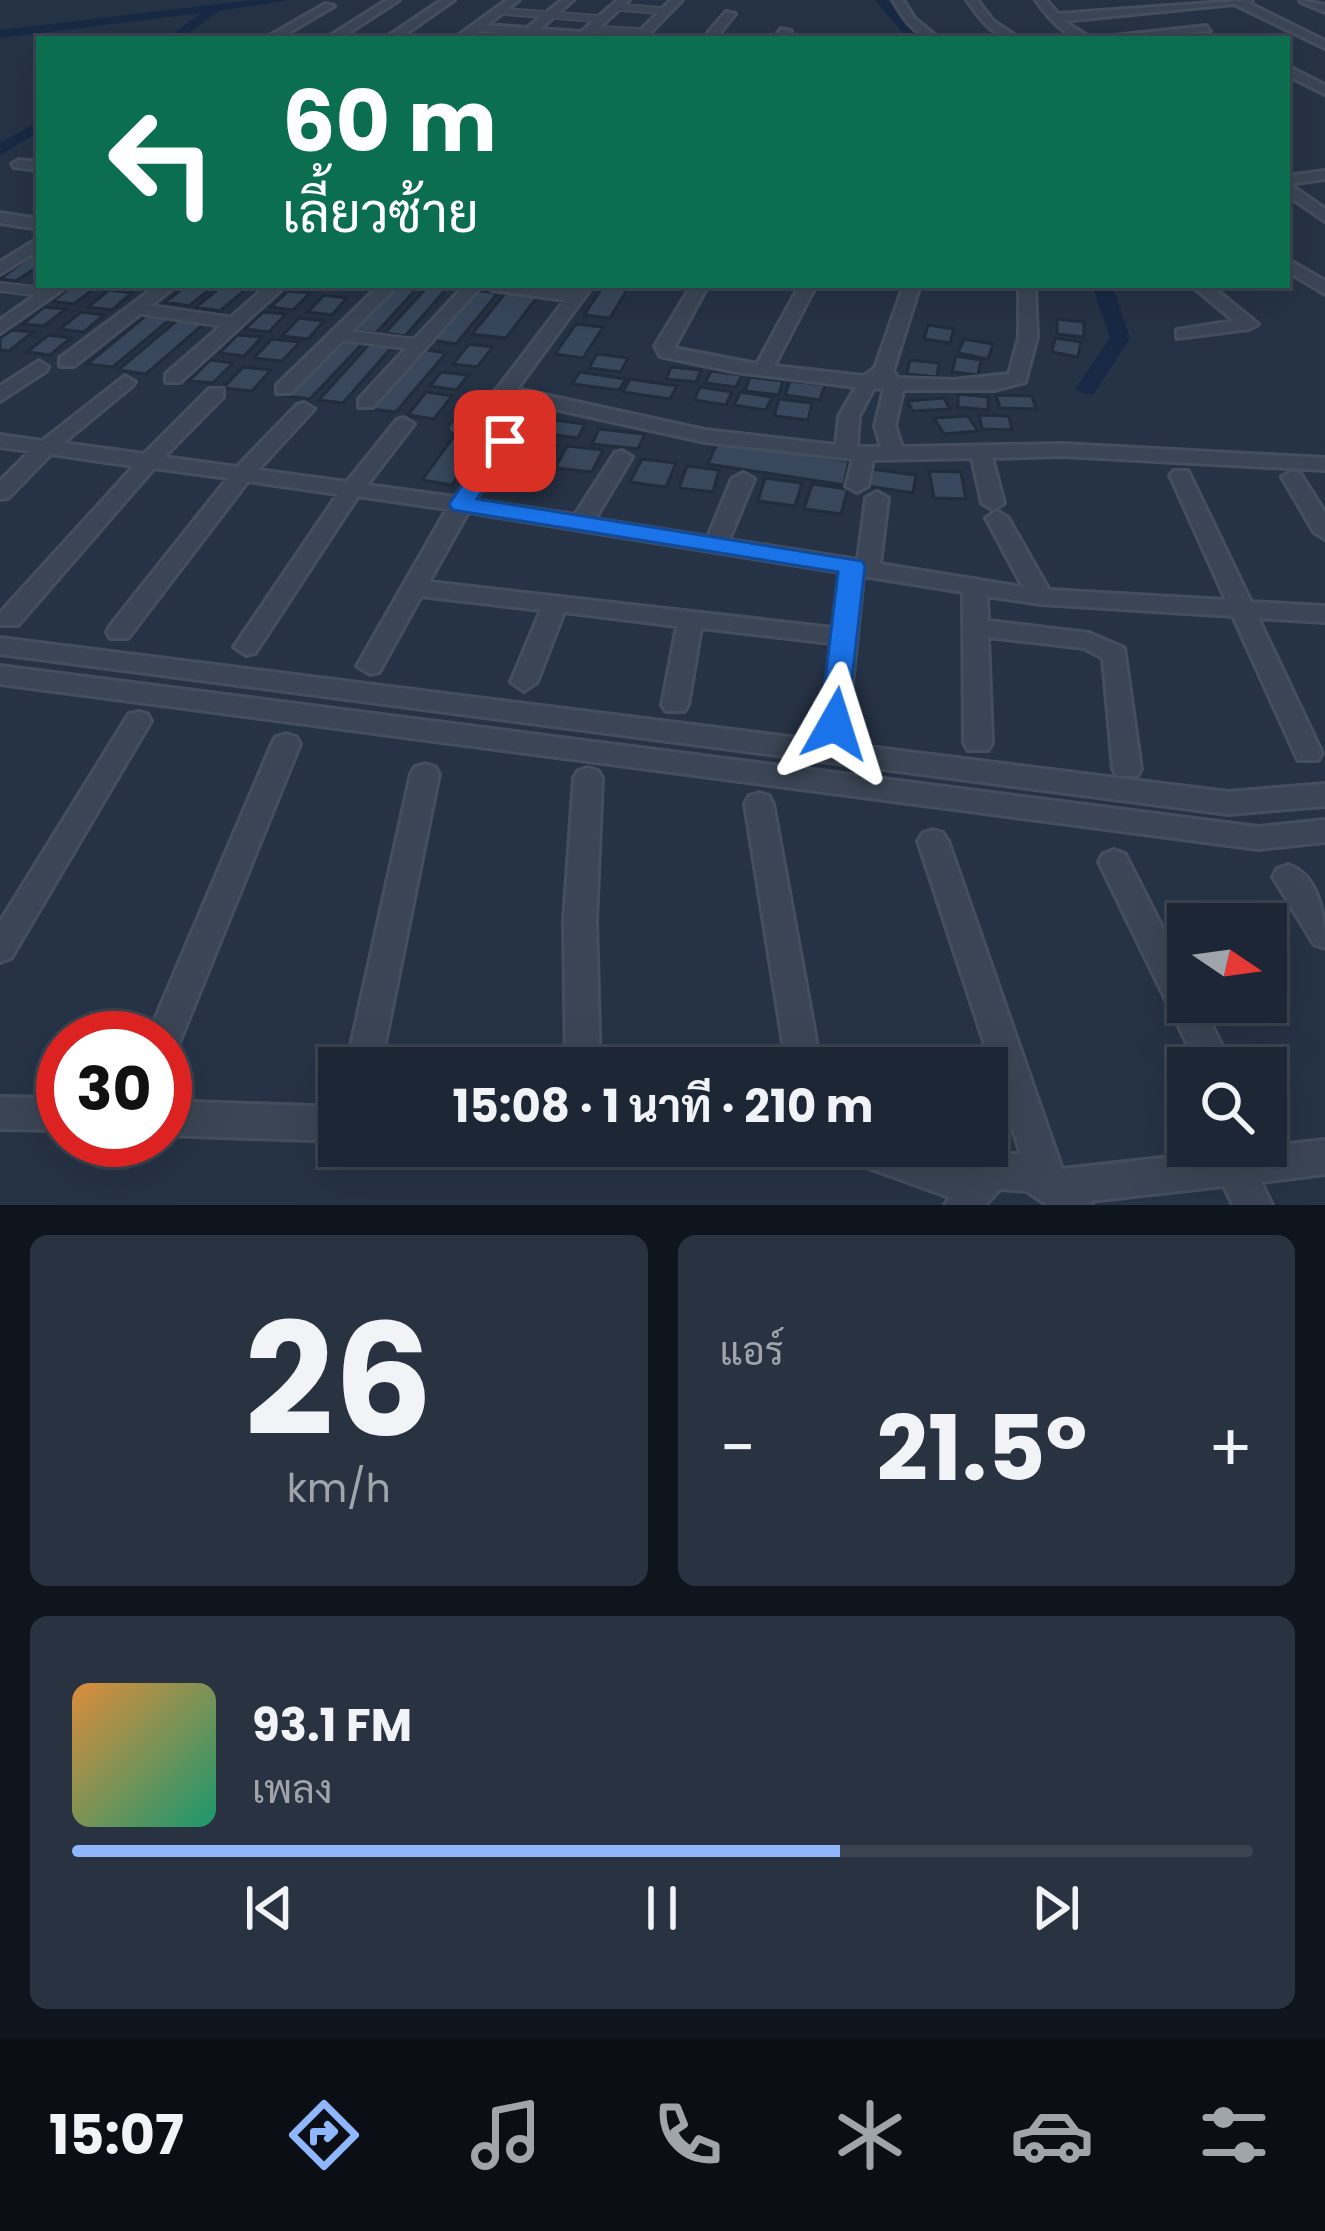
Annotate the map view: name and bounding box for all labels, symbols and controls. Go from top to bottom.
text: 60 m [282,63,497,180]
icon: left [84,84,240,240]
text: เลี้ยวซ้าย [282,175,479,251]
pin [454,390,556,492]
icon: arrive [472,408,538,474]
position arrow [772,661,898,787]
north arrow [1167,903,1287,1023]
map controls [1167,903,1287,1167]
speed limit sign: 30 [36,1011,192,1167]
button: search [1167,1047,1287,1167]
text: 15:08 · 1 นาที · 210 m [453,1075,873,1138]
text: 26 [245,1271,433,1490]
text: แอร์ [720,1324,784,1379]
text: 21.5° [877,1385,1087,1512]
text: − [720,1402,756,1494]
text: + [1208,1402,1253,1494]
text: km/h [287,1461,391,1516]
text: 93.1 FM [252,1694,412,1757]
text: เพลง [252,1762,333,1817]
icon: previous [236,1875,302,1941]
icon: pause [629,1875,695,1941]
icon: next [1023,1875,1089,1941]
icon: directions [282,2093,366,2177]
icon: music [464,2093,548,2177]
icon: phone [646,2093,730,2177]
icon: climate [828,2093,912,2177]
icon: car [1010,2093,1094,2177]
icon: filters [1192,2093,1276,2177]
text: 15:07 [49,2097,184,2173]

